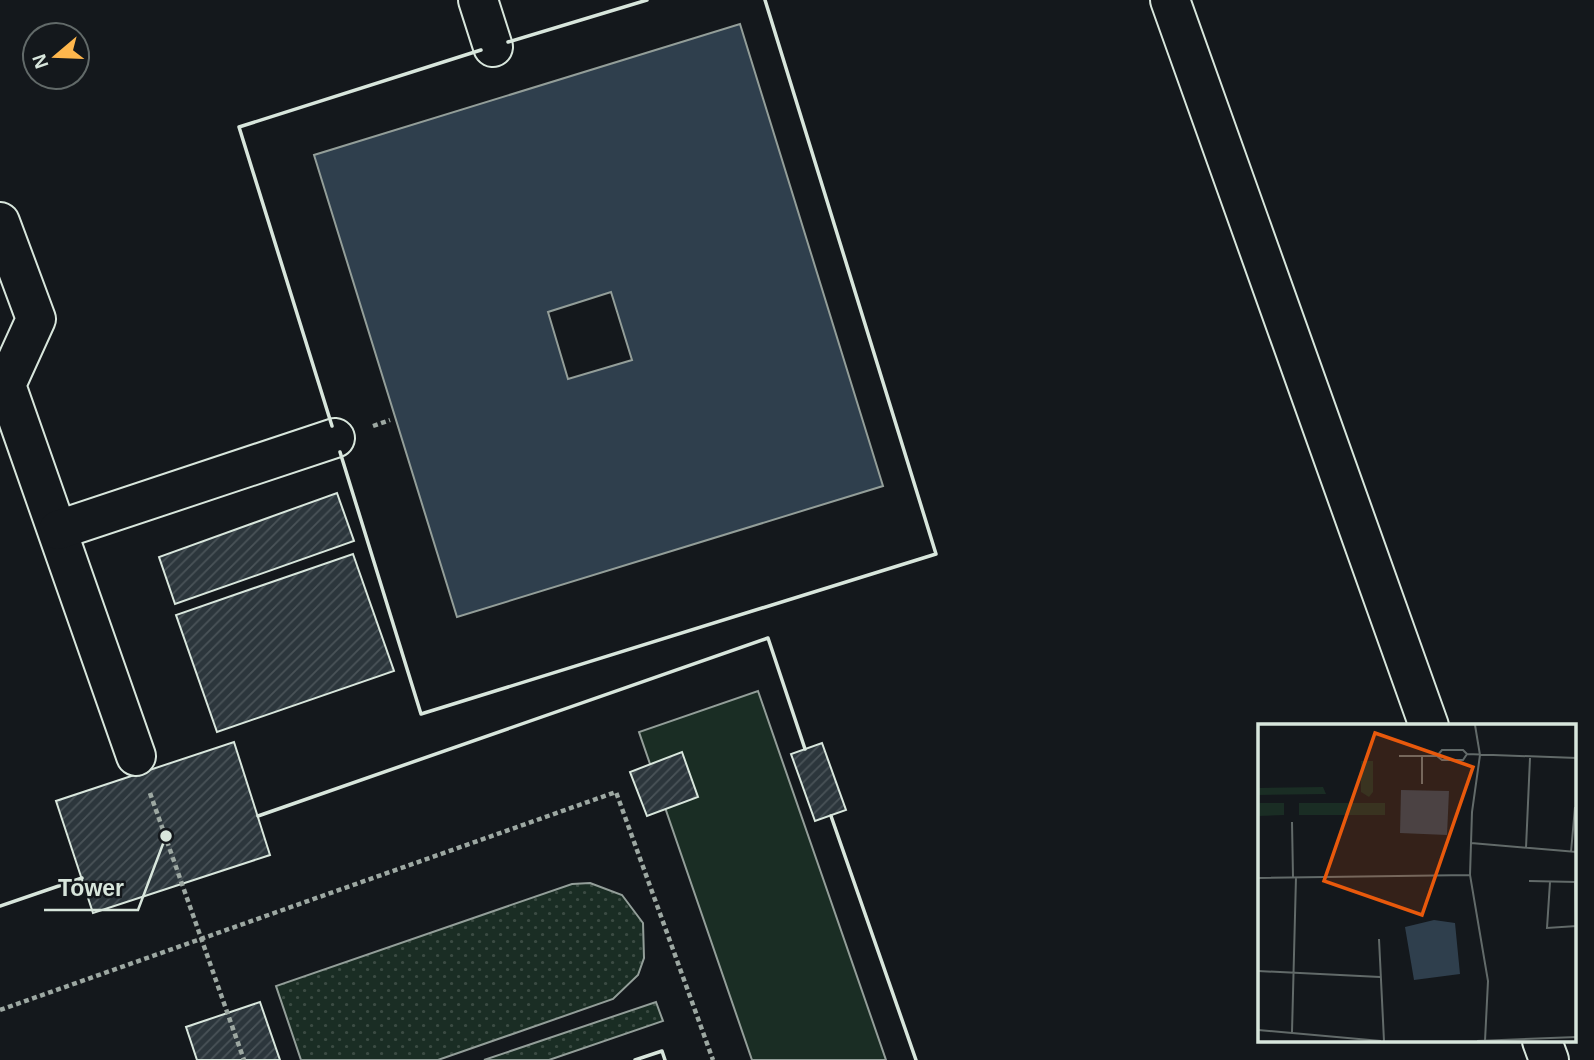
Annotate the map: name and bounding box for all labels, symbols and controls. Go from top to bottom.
north arrow [21,21,91,91]
text: N [28,51,53,71]
inset map [1258,724,1576,1042]
callout: Tower [44,866,138,910]
text: Tower [58,875,124,901]

